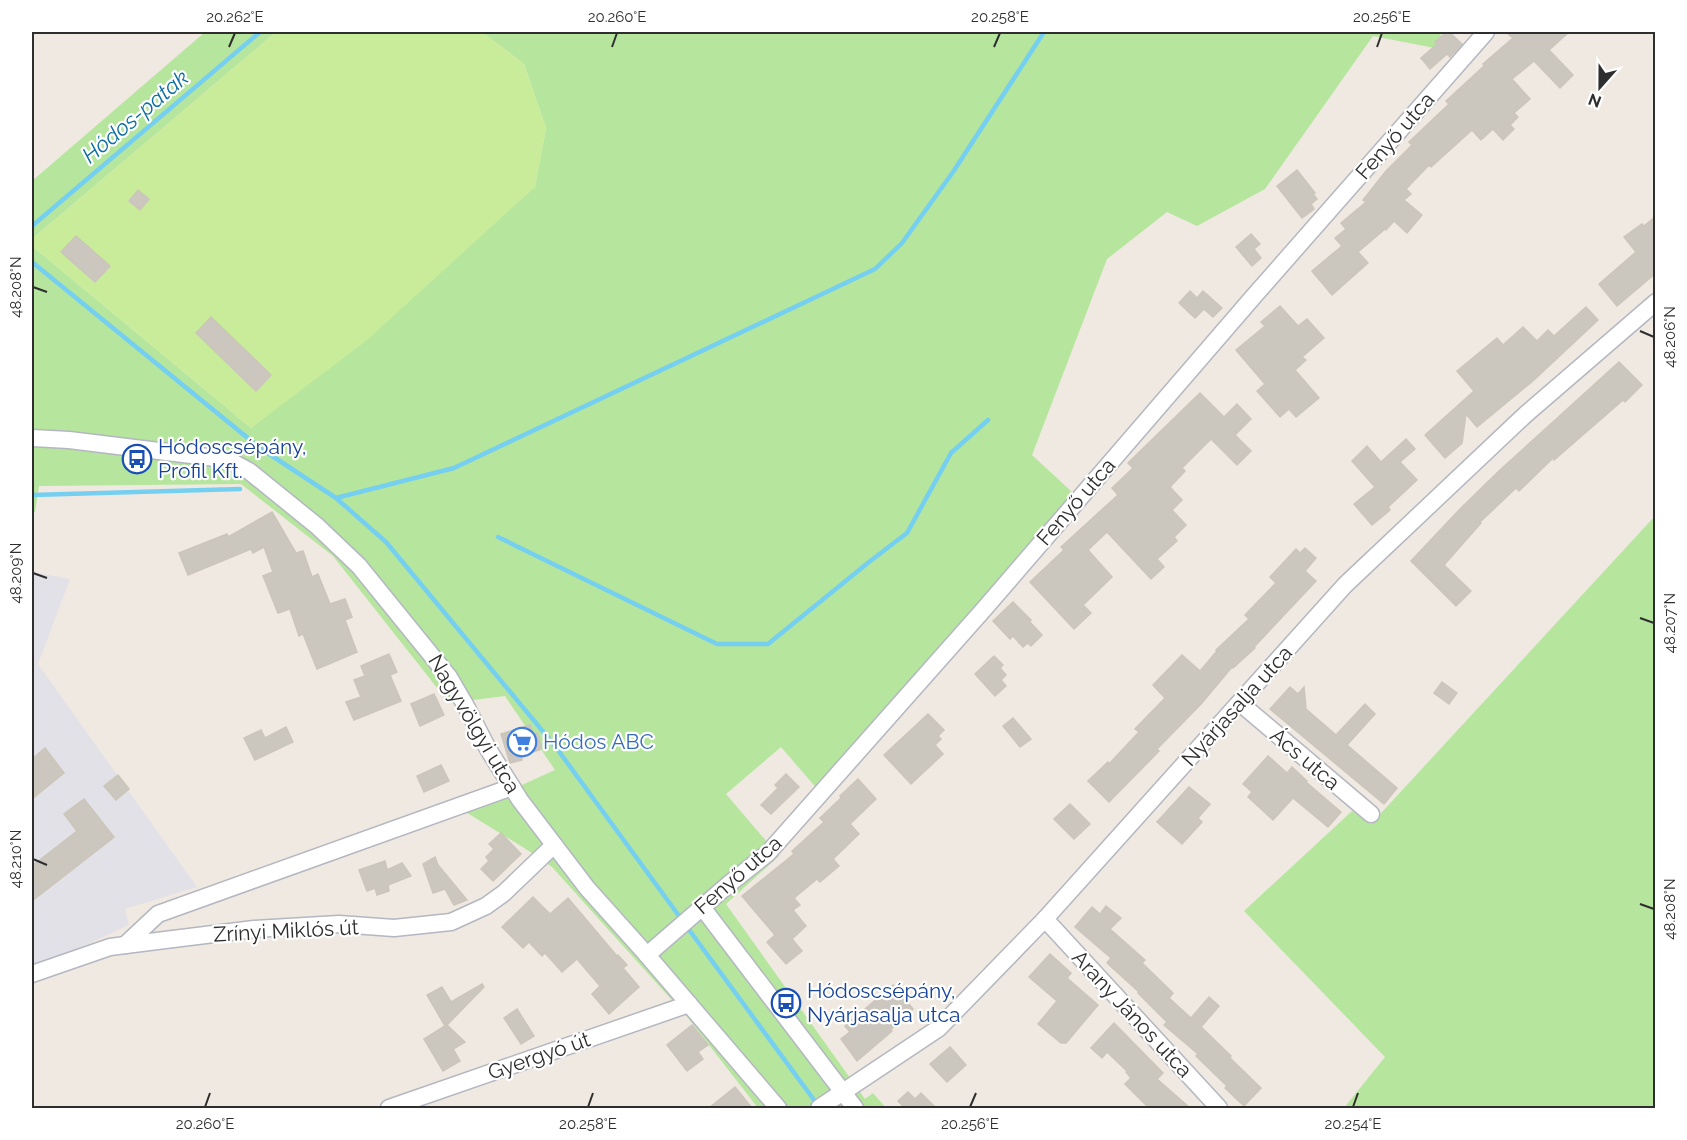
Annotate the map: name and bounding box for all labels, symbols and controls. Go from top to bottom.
text: 20.262°E [206,8,264,26]
text: 20.260°E [588,8,646,26]
text: 20.258°E [971,8,1029,26]
text: 20.256°E [1353,8,1411,26]
north arrow [1570,57,1630,117]
water label: Hódos-patak [76,64,194,168]
street label: Fenyő utca [1350,87,1439,184]
text: N [1586,89,1604,112]
text: 48.208°N [7,256,25,318]
text: 48.206°N [1661,306,1679,368]
place label: Hódoscsépány, Profil Kft. [158,434,306,483]
bus stop icon: Hódoscsépány, Profil Kft. [121,443,153,475]
street label: Fenyő utca [1031,453,1120,550]
text: 48.209°N [7,543,25,603]
text: 48.207°N [1661,593,1679,653]
street label: Nyárjasalja utca [1176,640,1297,771]
street label: Nagyvölgyi utca [423,650,526,798]
street label: Ács utca [1265,722,1345,795]
supermarket icon: Hódos ABC [506,726,538,758]
place label: Hódos ABC [543,729,654,754]
text: 48.210°N [7,830,25,888]
street label: Fenyő utca [689,830,786,919]
text: 48.208°N [1661,878,1679,940]
street label: Zrínyi Miklós út [213,914,359,947]
street label: Arany János utca [1067,945,1198,1082]
place label: Hódoscsépány, Nyárjasalja utca [807,978,960,1027]
bus stop icon: Hódoscsépány, Nyárjasalja utca [770,987,802,1019]
street label: Gyergyó út [484,1026,593,1085]
text: 20.260°E [176,1115,234,1133]
text: 20.258°E [559,1115,617,1133]
text: 20.256°E [941,1115,999,1133]
text: 20.254°E [1325,1115,1381,1133]

